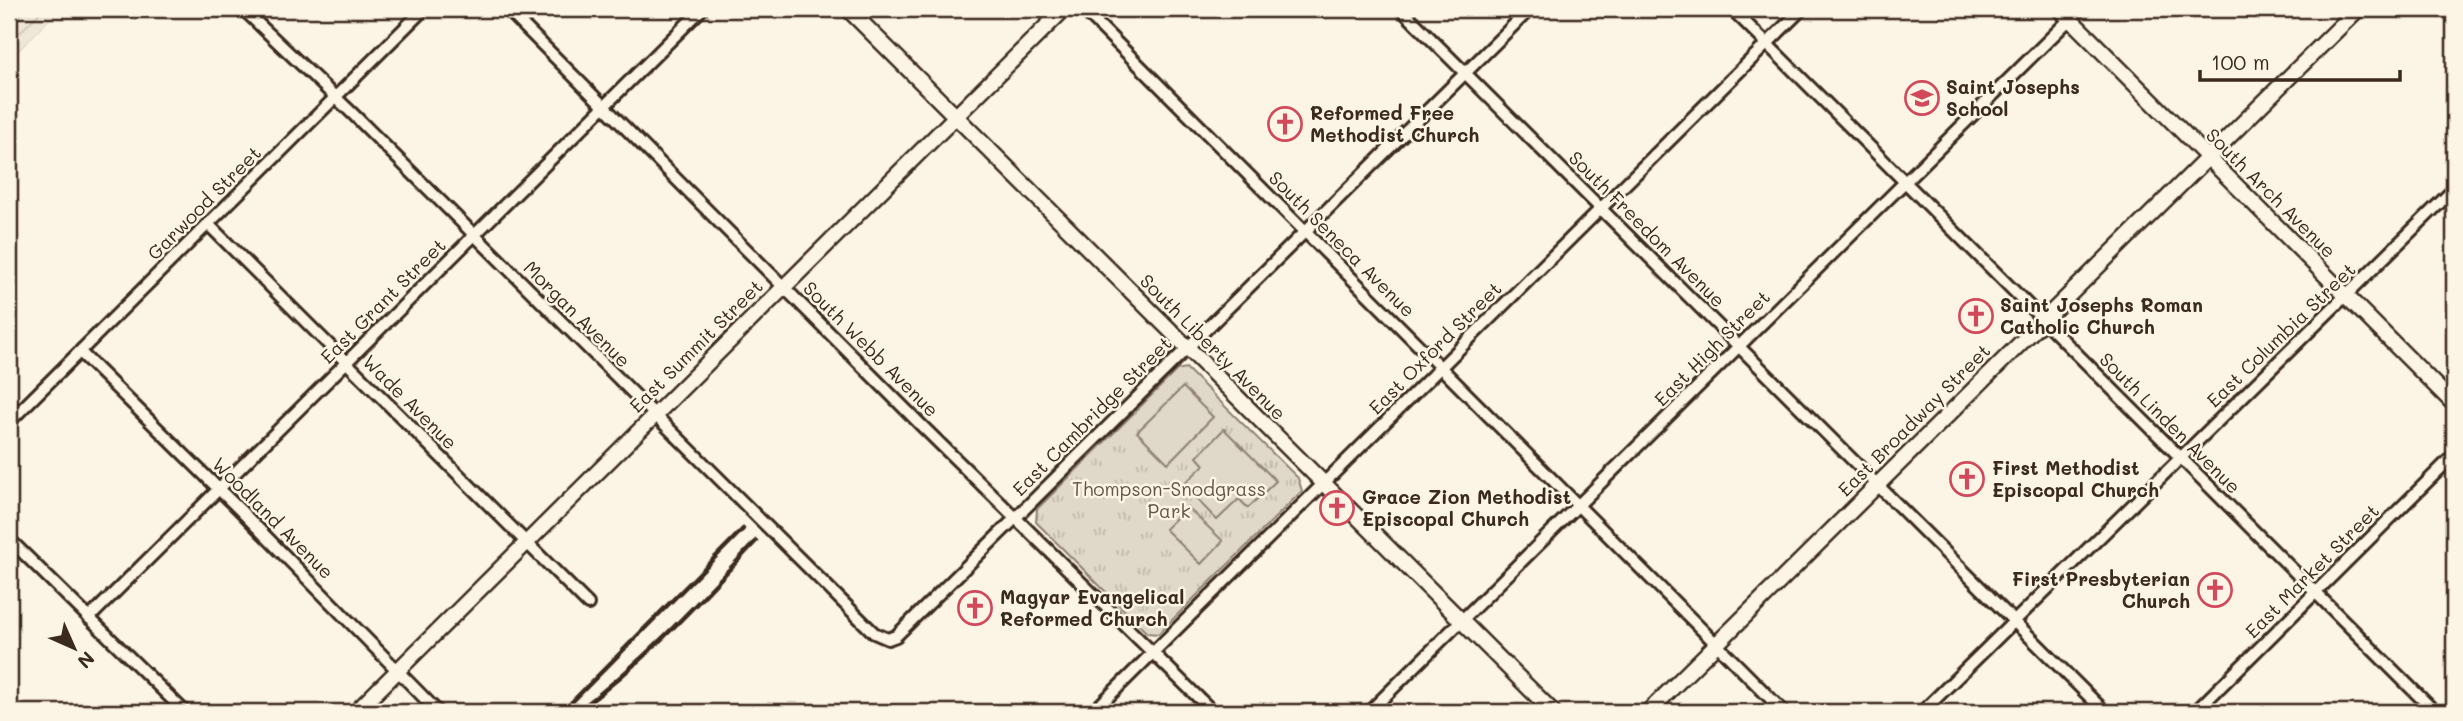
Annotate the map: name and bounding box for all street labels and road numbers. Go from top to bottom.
street label: South Arch Avenue [2201,122,2342,263]
street label: Garwood Street [141,140,266,265]
street label: South Freedom Avenue [1564,145,1731,312]
street label: South Seneca Avenue [1264,165,1421,322]
street label: East Grant Street [315,233,451,369]
street label: Morgan Avenue [519,255,636,372]
street label: East Columbia Street [2201,257,2360,412]
street label: South Liberty Avenue [1135,268,1292,425]
street label: East Summit Street [624,274,768,418]
street label: South Webb Avenue [798,275,945,422]
street label: East Oxford Street [1363,276,1506,419]
street label: East High Street [1648,284,1775,411]
street label: East Cambridge Street [1007,331,1177,501]
street label: East Broadway Street [1832,338,1995,501]
street label: South Linden Avenue [2094,347,2246,499]
street label: Wade Avenue [358,349,463,454]
street label: Woodland Avenue [207,451,340,584]
street label: East Market Street [2239,498,2384,643]

